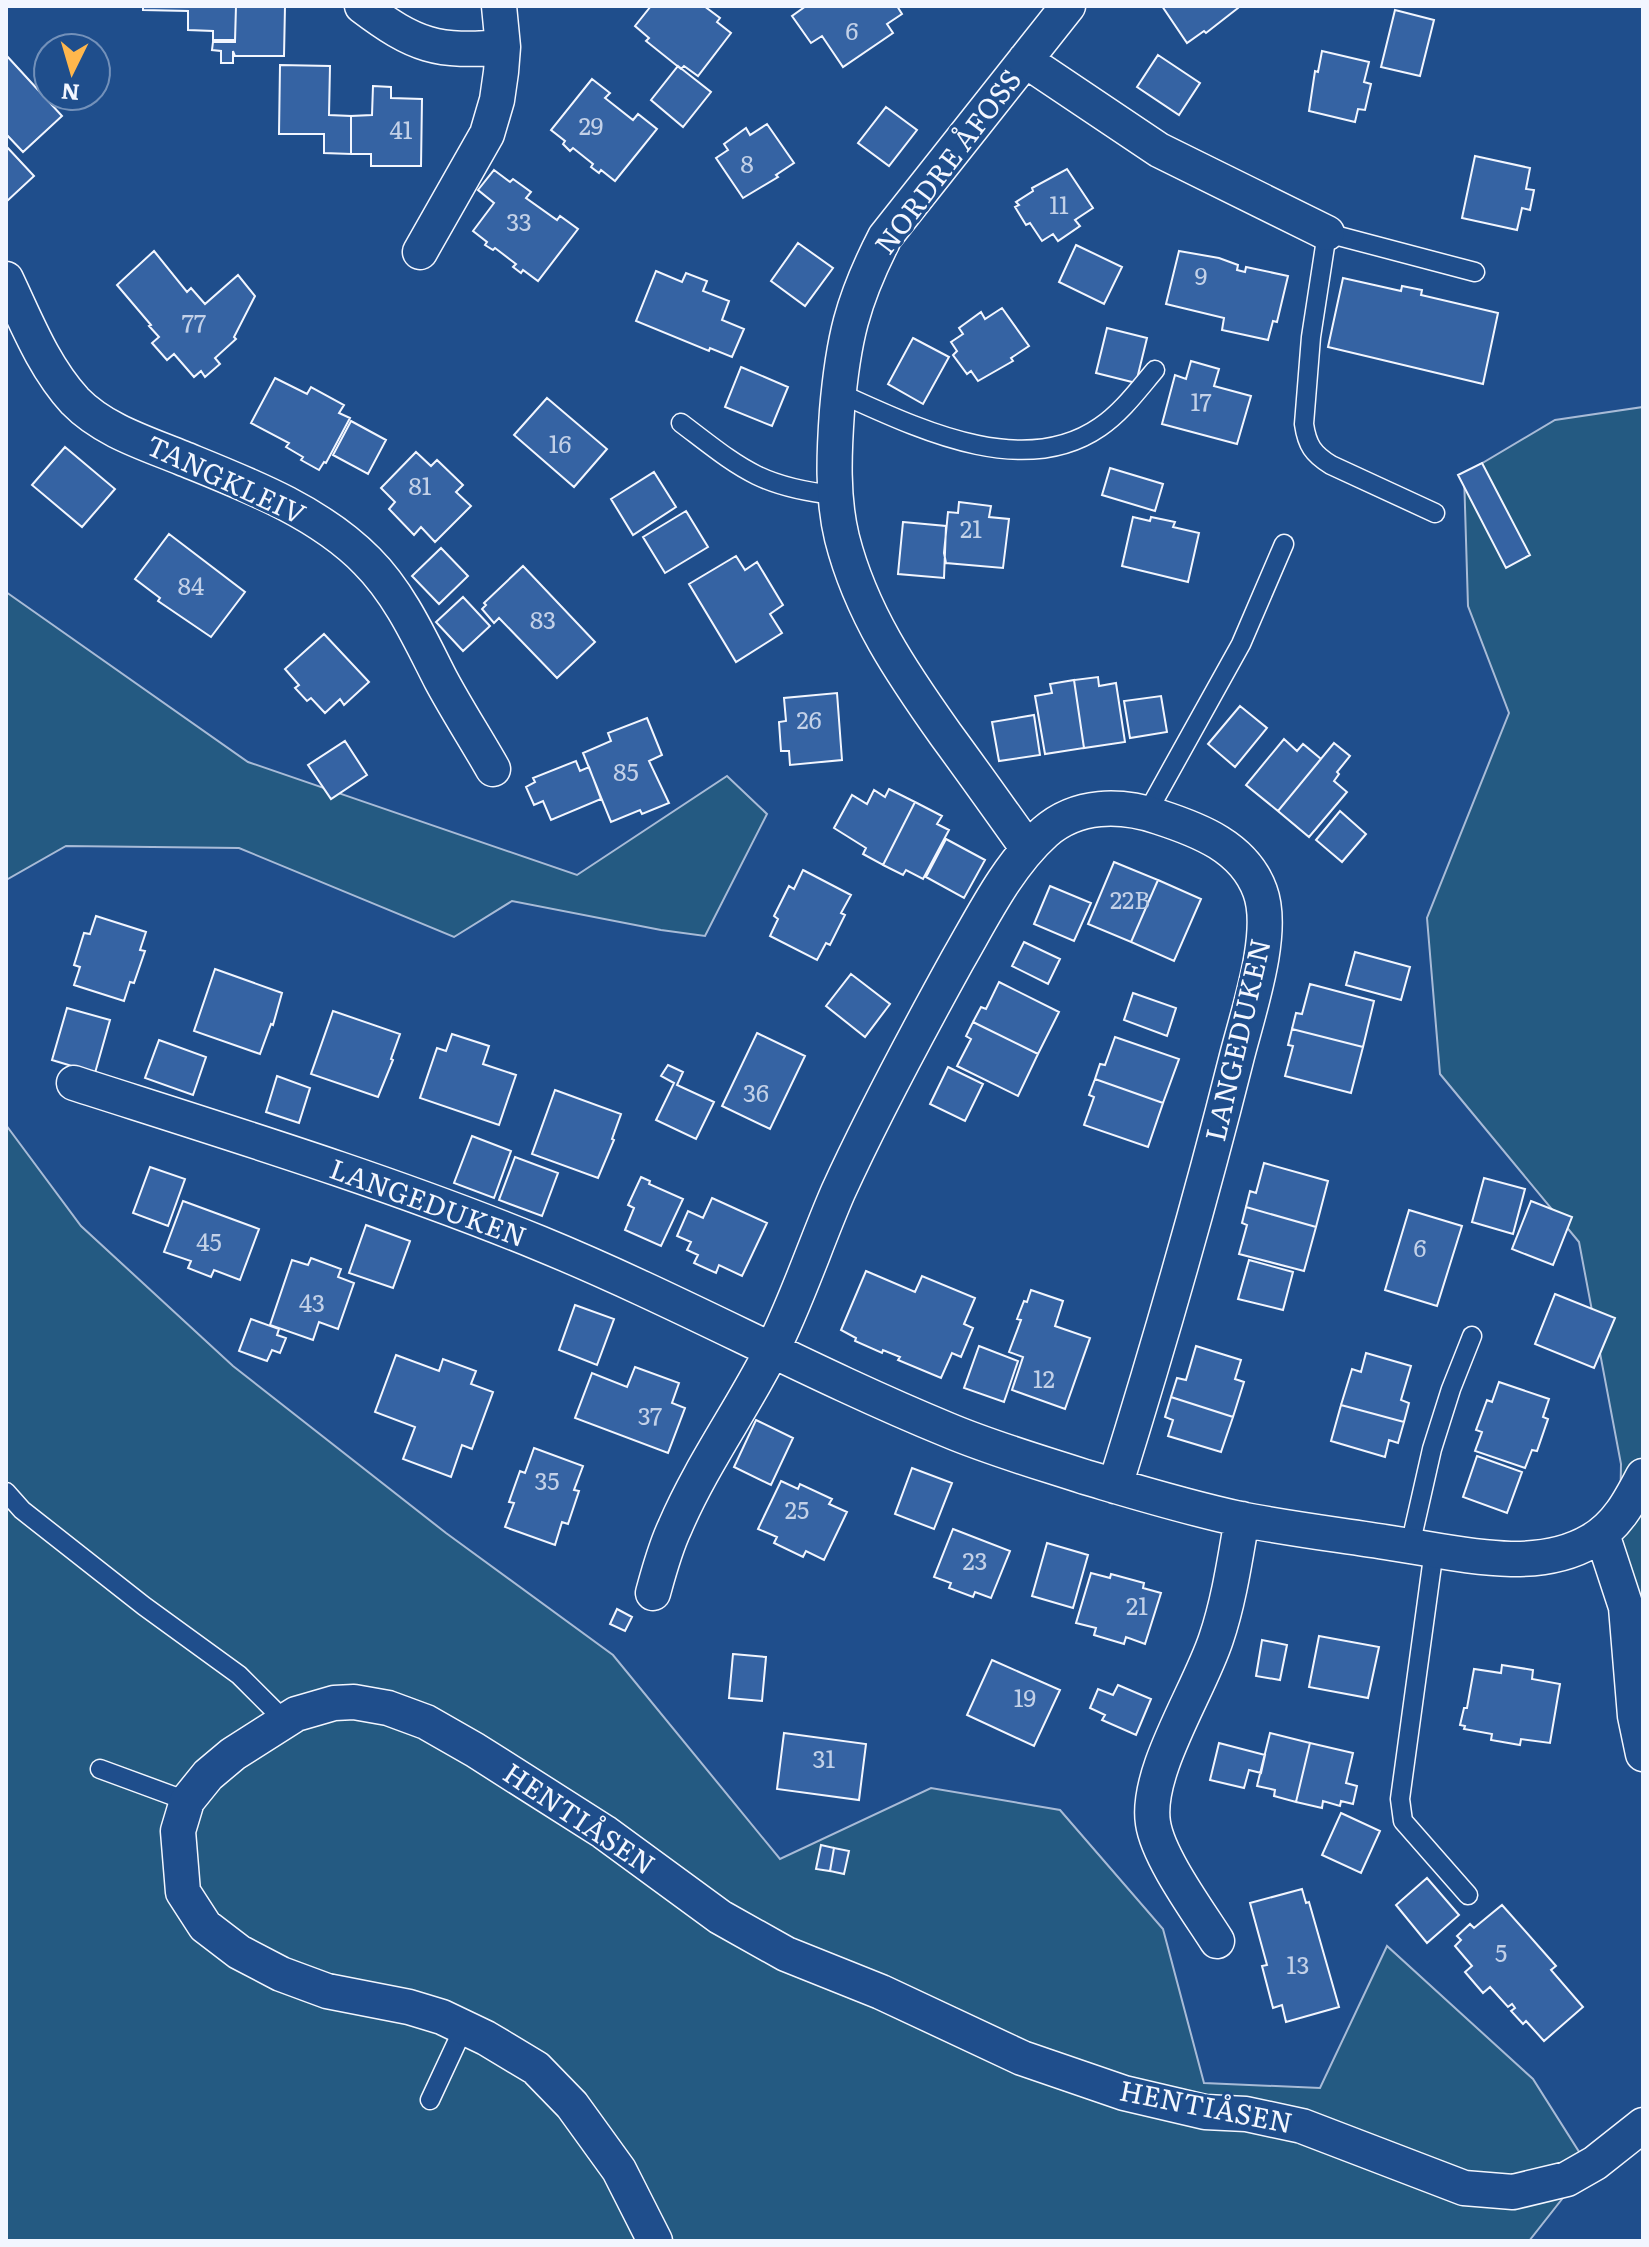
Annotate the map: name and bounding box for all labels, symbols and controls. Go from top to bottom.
house number: 6 [846,12,859,47]
north arrow [32,32,112,112]
street label: NORDRE ÅFOSS [863,59,1030,262]
text: N [59,76,81,111]
house number: 29 [579,107,603,142]
house number: 41 [390,111,413,146]
house number: 8 [740,145,754,180]
house number: 11 [1049,186,1069,221]
house number: 33 [506,203,532,238]
house number: 9 [1195,257,1207,292]
house number: 77 [182,304,206,339]
house number: 17 [1190,383,1212,418]
street label: TANGKLEIV [140,423,314,534]
house number: 16 [549,425,571,460]
house number: 81 [409,467,432,502]
house number: 21 [960,510,982,545]
house number: 84 [178,567,204,602]
house number: 83 [530,601,556,636]
house number: 26 [796,701,822,736]
house number: 85 [613,753,639,788]
house number: 22B [1110,881,1150,916]
street label: LANGEDUKEN [1192,934,1280,1145]
house number: 36 [743,1074,769,1109]
street label: LANGEDUKEN [324,1146,533,1256]
house number: 45 [196,1223,222,1258]
house number: 6 [1414,1229,1427,1264]
house number: 43 [299,1284,325,1319]
house number: 12 [1033,1360,1055,1395]
house number: 37 [638,1397,662,1432]
house number: 35 [534,1462,560,1497]
house number: 25 [785,1491,809,1526]
house number: 23 [962,1542,988,1577]
house number: 21 [1126,1587,1148,1622]
house number: 19 [1014,1679,1036,1714]
house number: 31 [813,1740,836,1775]
street label: HENTIÅSEN [496,1751,665,1884]
house number: 5 [1495,1934,1507,1969]
house number: 13 [1287,1946,1309,1981]
street label: HENTIÅSEN [1116,2068,1296,2142]

